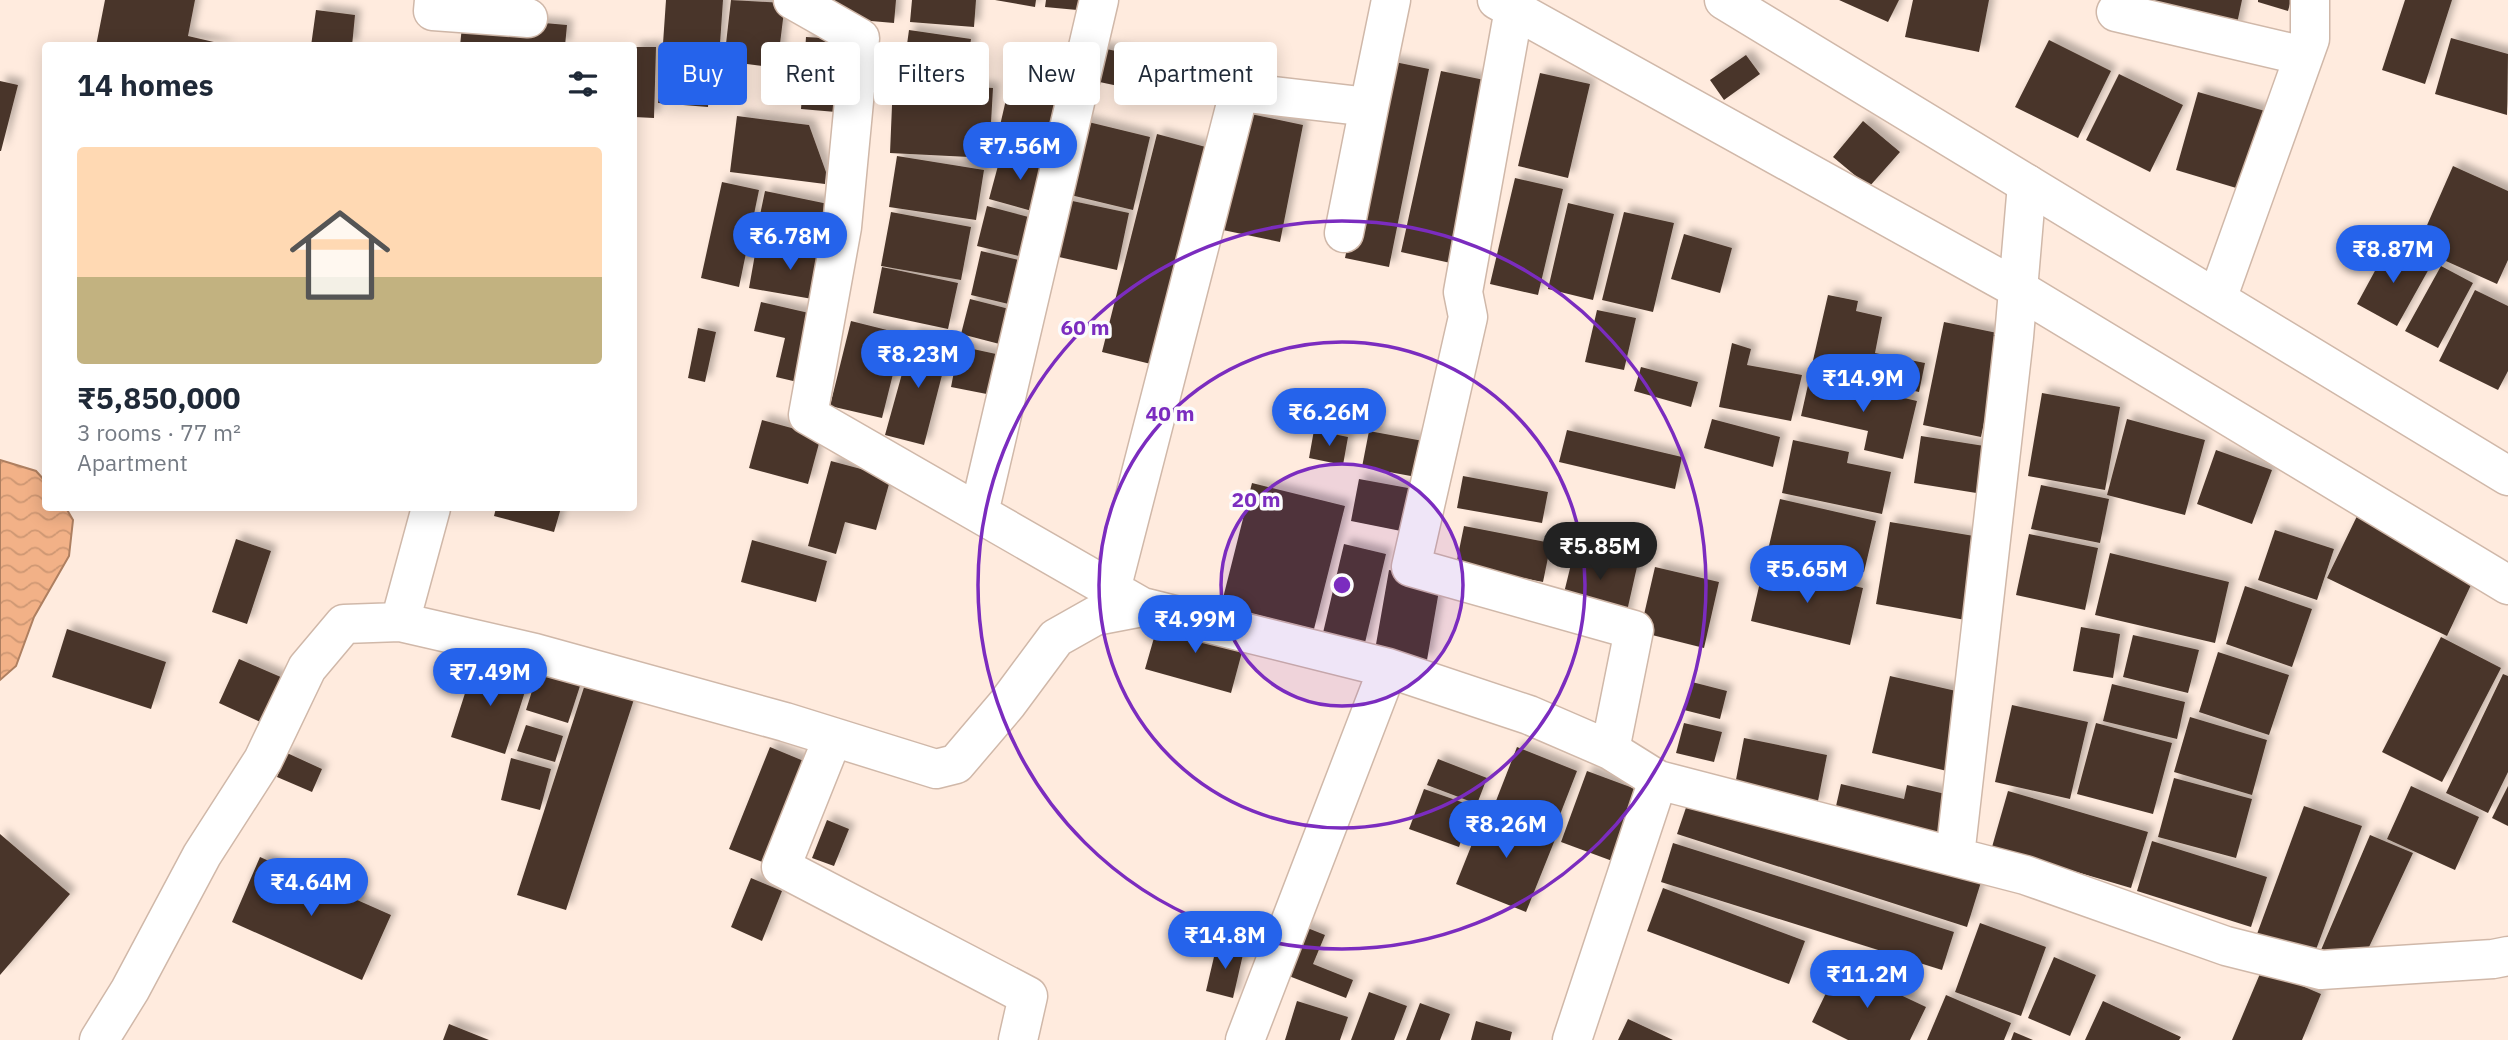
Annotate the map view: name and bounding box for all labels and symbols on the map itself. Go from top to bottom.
pin: ₹7.56M [963,122,1077,182]
pin: ₹6.78M [733,212,847,272]
pin: ₹8.87M [2336,226,2450,285]
text: 60 m [1061,313,1109,341]
pin: ₹8.23M [861,330,975,390]
pin: ₹14.9M [1806,354,1920,414]
pin: ₹6.26M [1272,388,1386,448]
text: 40 m [1146,399,1194,427]
text: 20 m [1232,485,1280,513]
pin: ₹5.85M [1543,522,1657,582]
pin: ₹5.65M [1750,546,1864,605]
centre of rings [1330,573,1354,597]
pin: ₹4.99M [1138,596,1252,655]
pin: ₹7.49M [433,648,547,708]
pin: ₹8.26M [1449,800,1563,860]
pin: ₹4.64M [254,858,368,918]
pin: ₹14.8M [1168,912,1282,971]
pin: ₹11.2M [1810,950,1924,1010]

